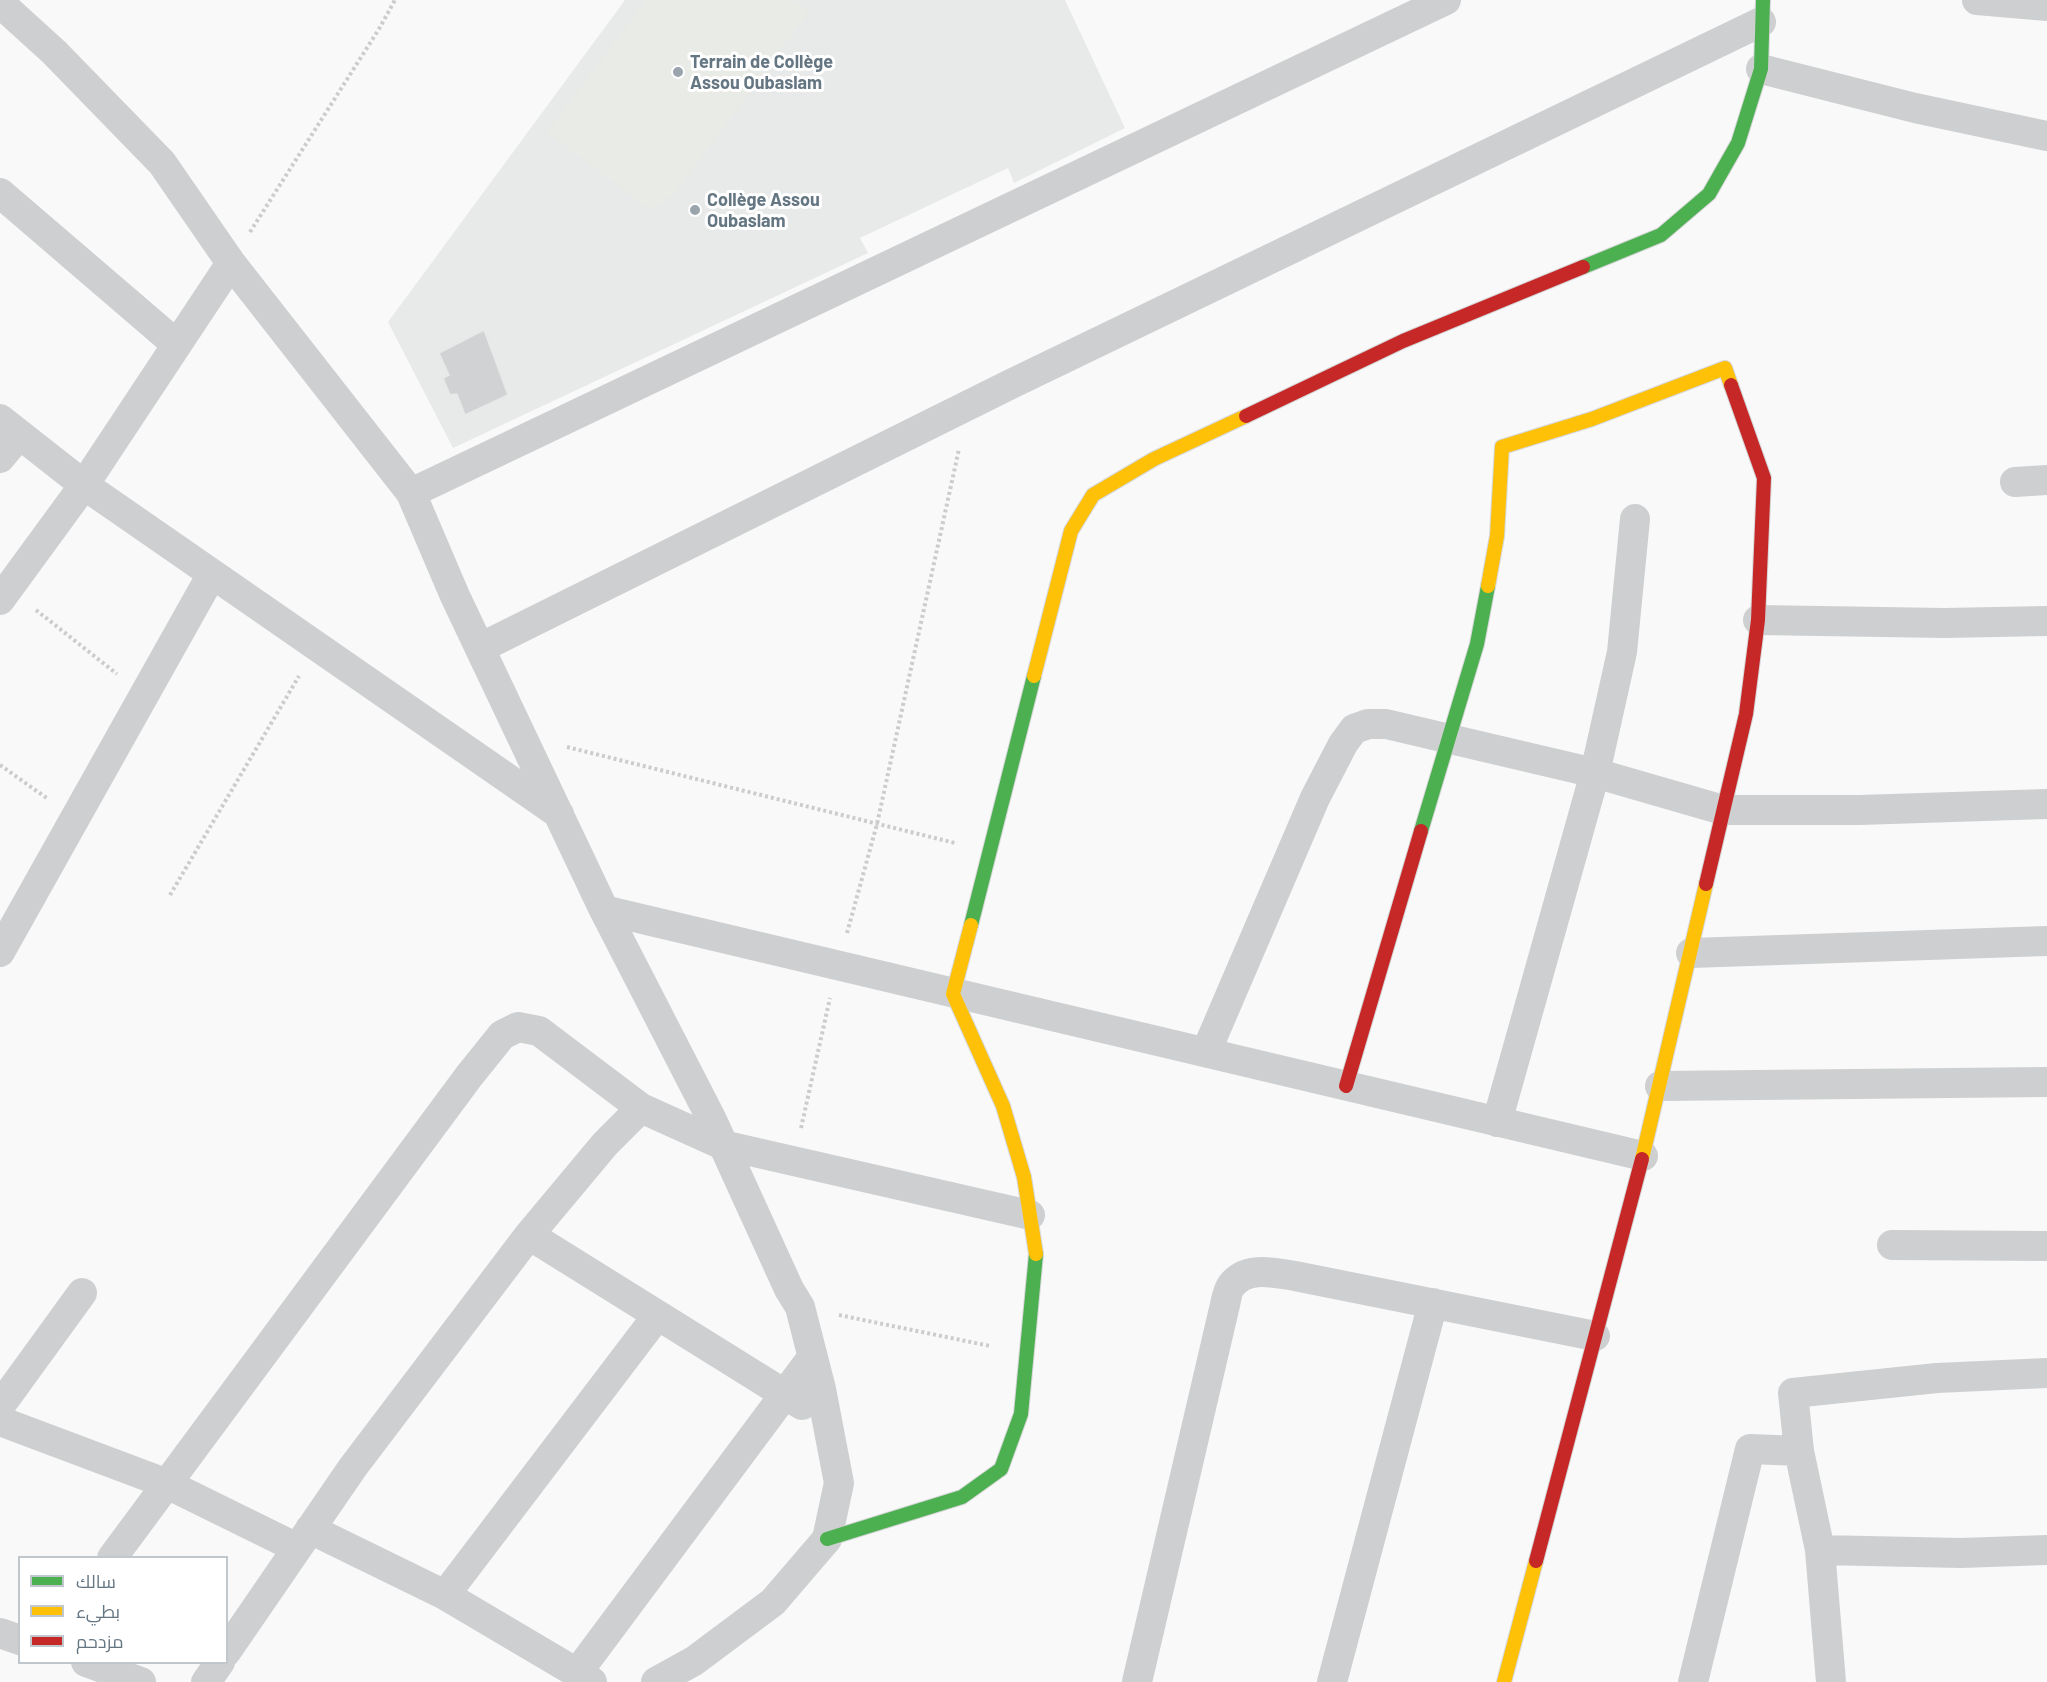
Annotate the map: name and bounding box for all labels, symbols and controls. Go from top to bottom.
place label: Terrain de Collège Assou Oubaslam [690,51,833,94]
marker: Terrain de Collège Assou Oubaslam [671,65,685,79]
place label: Collège Assou Oubaslam [707,189,820,232]
marker: Collège Assou Oubaslam [688,203,702,217]
legend [18,1556,228,1664]
text: سالك [76,1570,116,1592]
text: بطيء [76,1600,120,1622]
text: مزدحم [76,1630,124,1652]

